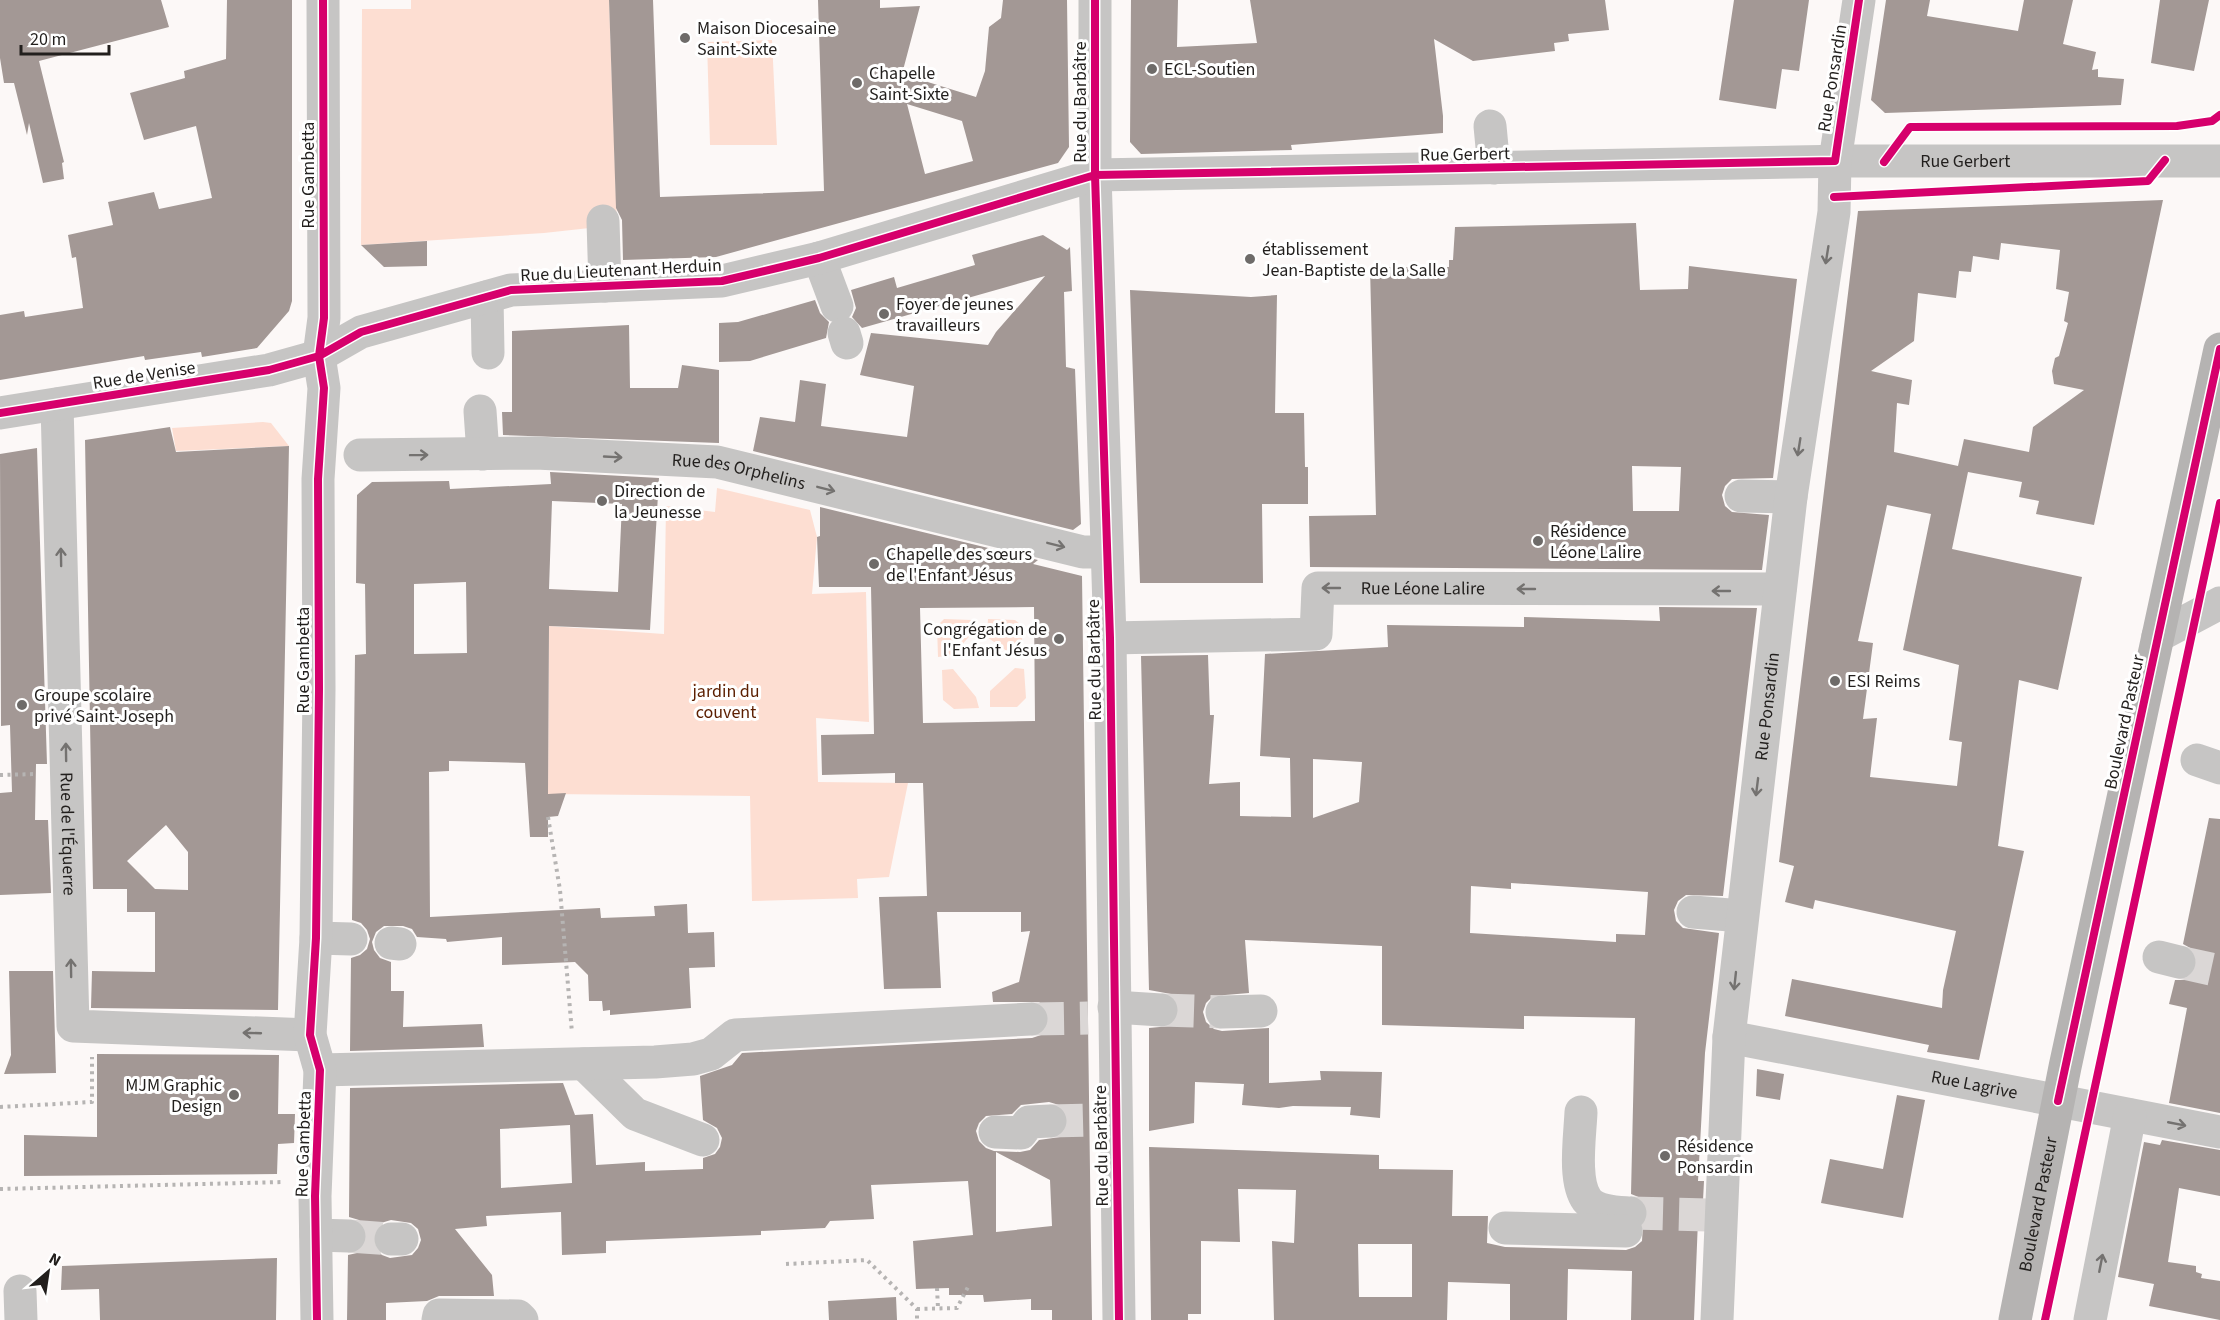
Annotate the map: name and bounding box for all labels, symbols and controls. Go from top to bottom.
place label: Maison Diocesaine Saint-Sixte [697,16,836,62]
scale bar [21,18,110,56]
street label: Rue Ponsardin [1812,22,1853,134]
text: 20 m [30,27,66,52]
marker: Maison Diocesaine Saint-Sixte [678,31,692,45]
street label: Rue du Barbâtre [1068,41,1093,163]
place label: ECL-Soutien [1164,57,1255,82]
place label: Chapelle Saint-Sixte [869,61,949,107]
marker: ECL-Soutien [1145,62,1159,76]
marker: Chapelle Saint-Sixte [850,76,864,90]
street label: Rue Gambetta [296,122,321,228]
street label: Rue Gerbert [1420,141,1510,168]
street label: Rue Gerbert [1920,149,2010,174]
place label: établissement Jean-Baptiste de la Salle [1262,237,1446,283]
one-way arrow [1822,244,1833,264]
marker: établissement Jean-Baptiste de la Salle [1243,252,1257,266]
street label: Rue du Lieutenant Herduin [520,253,722,288]
place label: Foyer de jeunes travailleurs [896,292,1013,338]
marker: Foyer de jeunes travailleurs [877,307,891,321]
street label: Rue de Venise [91,355,197,396]
one-way arrow [1793,437,1804,457]
street label: Rue des Orphelins [671,448,808,496]
one-way arrow [408,449,428,460]
one-way arrow [603,451,623,462]
place label: Direction de la Jeunesse [614,479,705,525]
one-way arrow [816,484,835,496]
marker: Direction de la Jeunesse [595,494,609,508]
place label: Résidence Léone Lalire [1550,519,1641,565]
marker: Résidence Léone Lalire [1531,534,1545,548]
one-way arrow [1047,540,1066,552]
place label: Chapelle des sœurs de l'Enfant Jésus [886,542,1032,588]
one-way arrow [56,547,67,567]
marker: Chapelle des sœurs de l'Enfant Jésus [867,557,881,571]
street label: Rue Léone Lalire [1361,576,1485,601]
one-way arrow [1322,582,1342,594]
one-way arrow [1517,583,1537,595]
one-way arrow [1712,585,1732,597]
street label: Rue du Barbâtre [1081,599,1108,721]
street label: Rue Gambetta [291,607,316,713]
place label: Congrégation de l'Enfant Jésus [923,617,1047,663]
marker: Congrégation de l'Enfant Jésus [1052,632,1066,646]
street label: Rue Ponsardin [1749,651,1786,762]
street label: Boulevard Pasteur [2098,652,2151,792]
place label: ESI Reims [1847,669,1920,694]
marker: ESI Reims [1828,674,1842,688]
park label: jardin du couvent [691,679,760,725]
place label: Groupe scolaire privé Saint-Joseph [34,683,174,729]
marker: Groupe scolaire privé Saint-Joseph [15,698,29,712]
one-way arrow [60,742,72,762]
street label: Rue de l'Équerre [53,772,82,896]
one-way arrow [1751,776,1762,796]
one-way arrow [66,958,77,978]
one-way arrow [1729,970,1740,990]
one-way arrow [242,1027,262,1038]
street label: Rue Lagrive [1929,1064,2020,1106]
place label: MJM Graphic Design [125,1073,222,1119]
street label: Rue du Barbâtre [1088,1085,1115,1207]
marker: MJM Graphic Design [227,1088,241,1102]
street label: Rue Gambetta [289,1090,318,1198]
one-way arrow [2167,1119,2186,1130]
place label: Résidence Ponsardin [1677,1134,1754,1180]
street label: Boulevard Pasteur [2013,1134,2064,1274]
marker: Résidence Ponsardin [1658,1149,1672,1163]
north arrow [18,1242,78,1302]
text: N [45,1248,65,1272]
one-way arrow [2096,1253,2107,1273]

